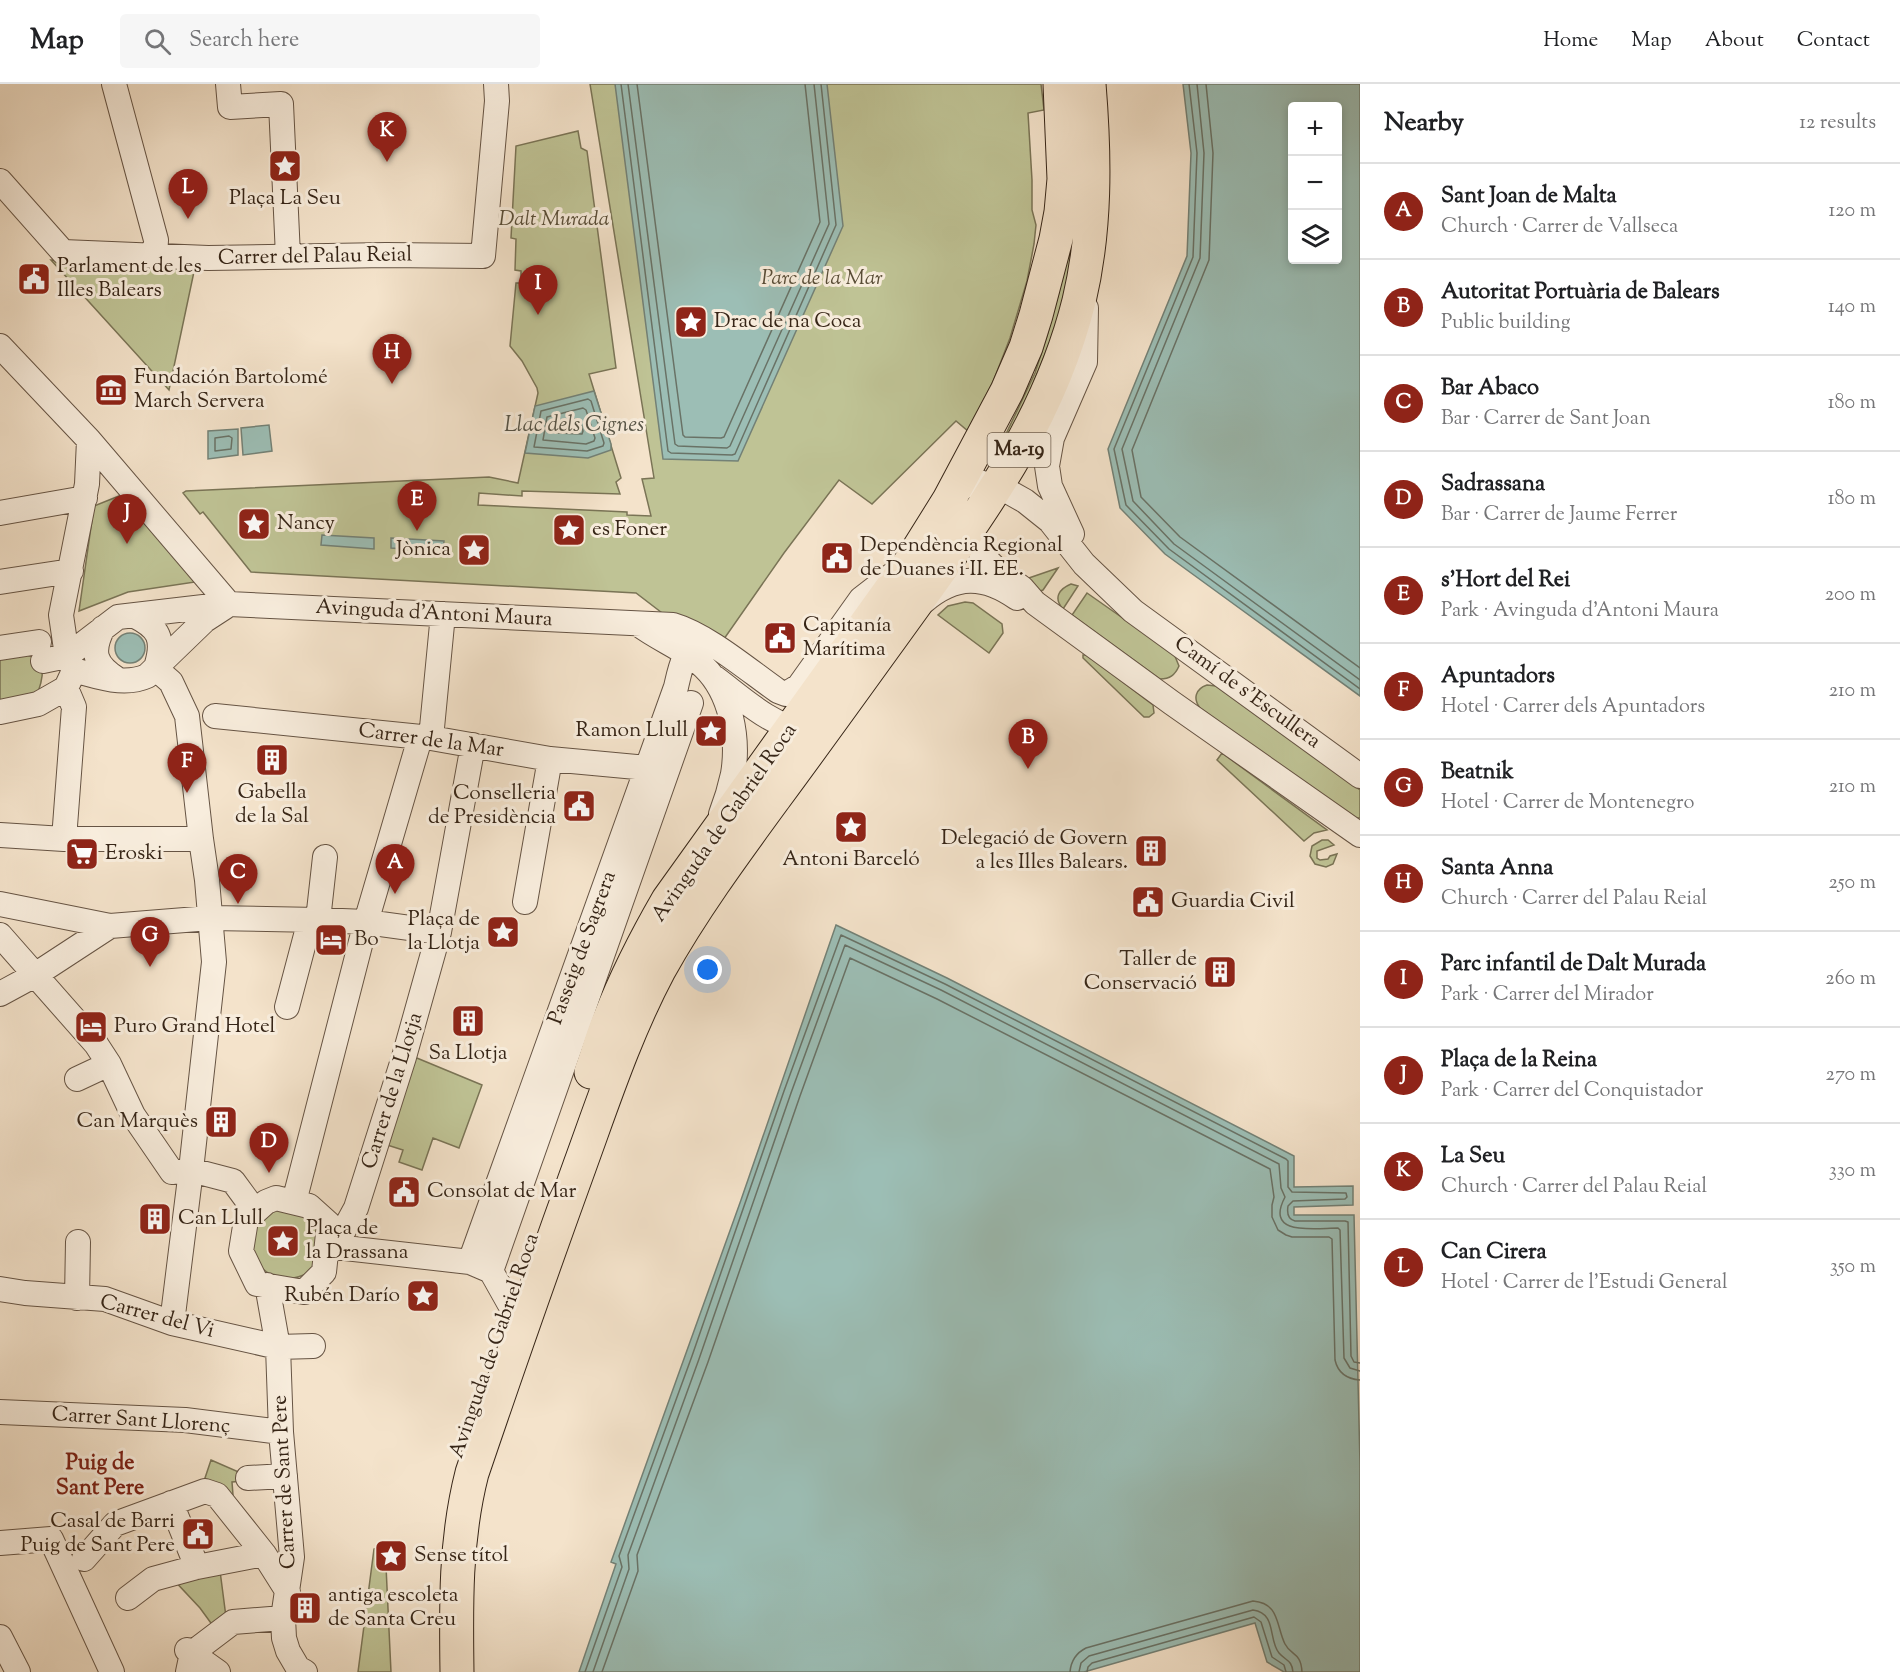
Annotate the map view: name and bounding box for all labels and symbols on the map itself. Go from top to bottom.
pin: K [368,112,406,162]
place icon: Plaça La Seu [267,148,303,184]
pin: L [168,170,207,219]
place label: Plaça La Seu [229,184,341,214]
park label: Dalt Murada [499,205,610,235]
street label: Carrer del Palau Reial [218,240,413,274]
place label: Parlament de les Illes Balears [57,252,202,306]
public building icon: Parlament de les Illes Balears [16,261,52,297]
park label: Parc de la Mar [761,264,883,294]
pin: I [518,266,558,315]
place icon: Drac de na Coca [673,304,709,340]
place label: Drac de na Coca [714,307,862,337]
pin: H [372,334,412,384]
place label: Fundación Bartolomé March Servera [134,363,328,417]
museum icon: Fundación Bartolomé March Servera [93,372,129,408]
water label: Llac dels Cignes [504,410,644,442]
road number: Ma-19 [988,433,1050,467]
pin: E [398,482,436,531]
pin: J [108,494,146,544]
place icon: Nancy [236,506,272,542]
place label: Nancy [277,509,335,539]
place icon: es Foner [551,512,587,548]
place label: es Foner [592,515,667,545]
place label: Dependència Regional de Duanes i II. EE. [860,531,1063,585]
place icon: Jònica [456,532,492,568]
place label: Jònica [395,535,451,565]
public building icon: Dependència Regional de Duanes i II. EE. [819,540,855,576]
street label: Avinguda d'Antoni Maura [315,593,554,635]
place label: Capitanía Marítima [803,611,892,665]
public building icon: Capitanía Marítima [762,620,798,656]
street label: Camí de s'Escullera [1167,629,1327,757]
place icon: Ramon Llull [693,713,729,749]
street label: Carrer de la Mar [356,716,506,766]
place label: Ramon Llull [576,716,688,746]
street label: Avinguda de Gabriel Roca [645,717,805,928]
pin: B [1008,720,1048,769]
building icon: Gabella de la Sal [254,742,290,778]
pin: F [168,744,207,793]
place label: Gabella de la Sal [235,778,309,832]
place label: Conselleria de Presidència [428,779,556,833]
public building icon: Conselleria de Presidència [561,788,597,824]
place icon: Antoni Barceló [833,809,869,845]
place label: Delegació de Govern a les Illes Balears. [941,824,1128,878]
building icon: Delegació de Govern a les Illes Balears. [1133,833,1169,869]
supermarket icon: Eroski [64,836,100,872]
place label: Eroski [105,839,163,869]
pin: A [376,844,414,894]
place label: Antoni Barceló [782,845,920,875]
pin: C [218,854,258,904]
street label: Passeig de Sagrera [541,867,625,1029]
public building icon: Guardia Civil [1130,884,1166,920]
place label: Guardia Civil [1171,887,1295,917]
place label: Plaça de la Llotja [408,905,480,959]
place icon: Plaça de la Llotja [485,914,521,950]
pin: G [130,918,170,967]
hotel icon: Bo [313,922,349,958]
place label: Bo [354,925,379,955]
place label: Taller de Conservació [1084,945,1197,999]
building icon: Taller de Conservació [1202,954,1238,990]
your location [693,955,722,984]
building icon: Sa Llotja [450,1003,486,1039]
hotel icon: Puro Grand Hotel [73,1009,109,1045]
street label: Carrer de la Llotja [355,1009,431,1173]
place label: Puro Grand Hotel [114,1012,276,1042]
place label: Sa Llotja [428,1039,508,1069]
building icon: Can Marquès [203,1104,239,1140]
place label: Can Marquès [77,1107,198,1137]
pin: D [250,1124,288,1173]
public building icon: Consolat de Mar [386,1174,422,1210]
place label: Consolat de Mar [427,1177,576,1207]
building icon: Can Llull [137,1201,173,1237]
place label: Can Llull [178,1204,263,1234]
place label: Plaça de la Drassana [306,1214,409,1268]
place icon: Plaça de la Drassana [265,1223,301,1259]
street label: Avinguda de Gabriel Roca [442,1229,548,1463]
place icon: Rubén Darío [405,1278,441,1314]
place label: Rubén Darío [284,1281,400,1311]
street label: Carrer del Vi [96,1287,218,1347]
street label: Carrer de Sant Pere [265,1394,305,1570]
street label: Carrer Sant Llorenç [51,1400,231,1442]
district label: Puig de Sant Pere [56,1448,144,1505]
place label: Casal de Barri Puig de Sant Pere [20,1507,175,1561]
public building icon: Casal de Barri Puig de Sant Pere [180,1516,216,1552]
place icon: Sense títol [373,1538,409,1574]
place label: Sense títol [414,1541,509,1571]
place label: antiga escoleta de Santa Creu [328,1581,459,1635]
building icon: antiga escoleta de Santa Creu [287,1590,323,1626]

